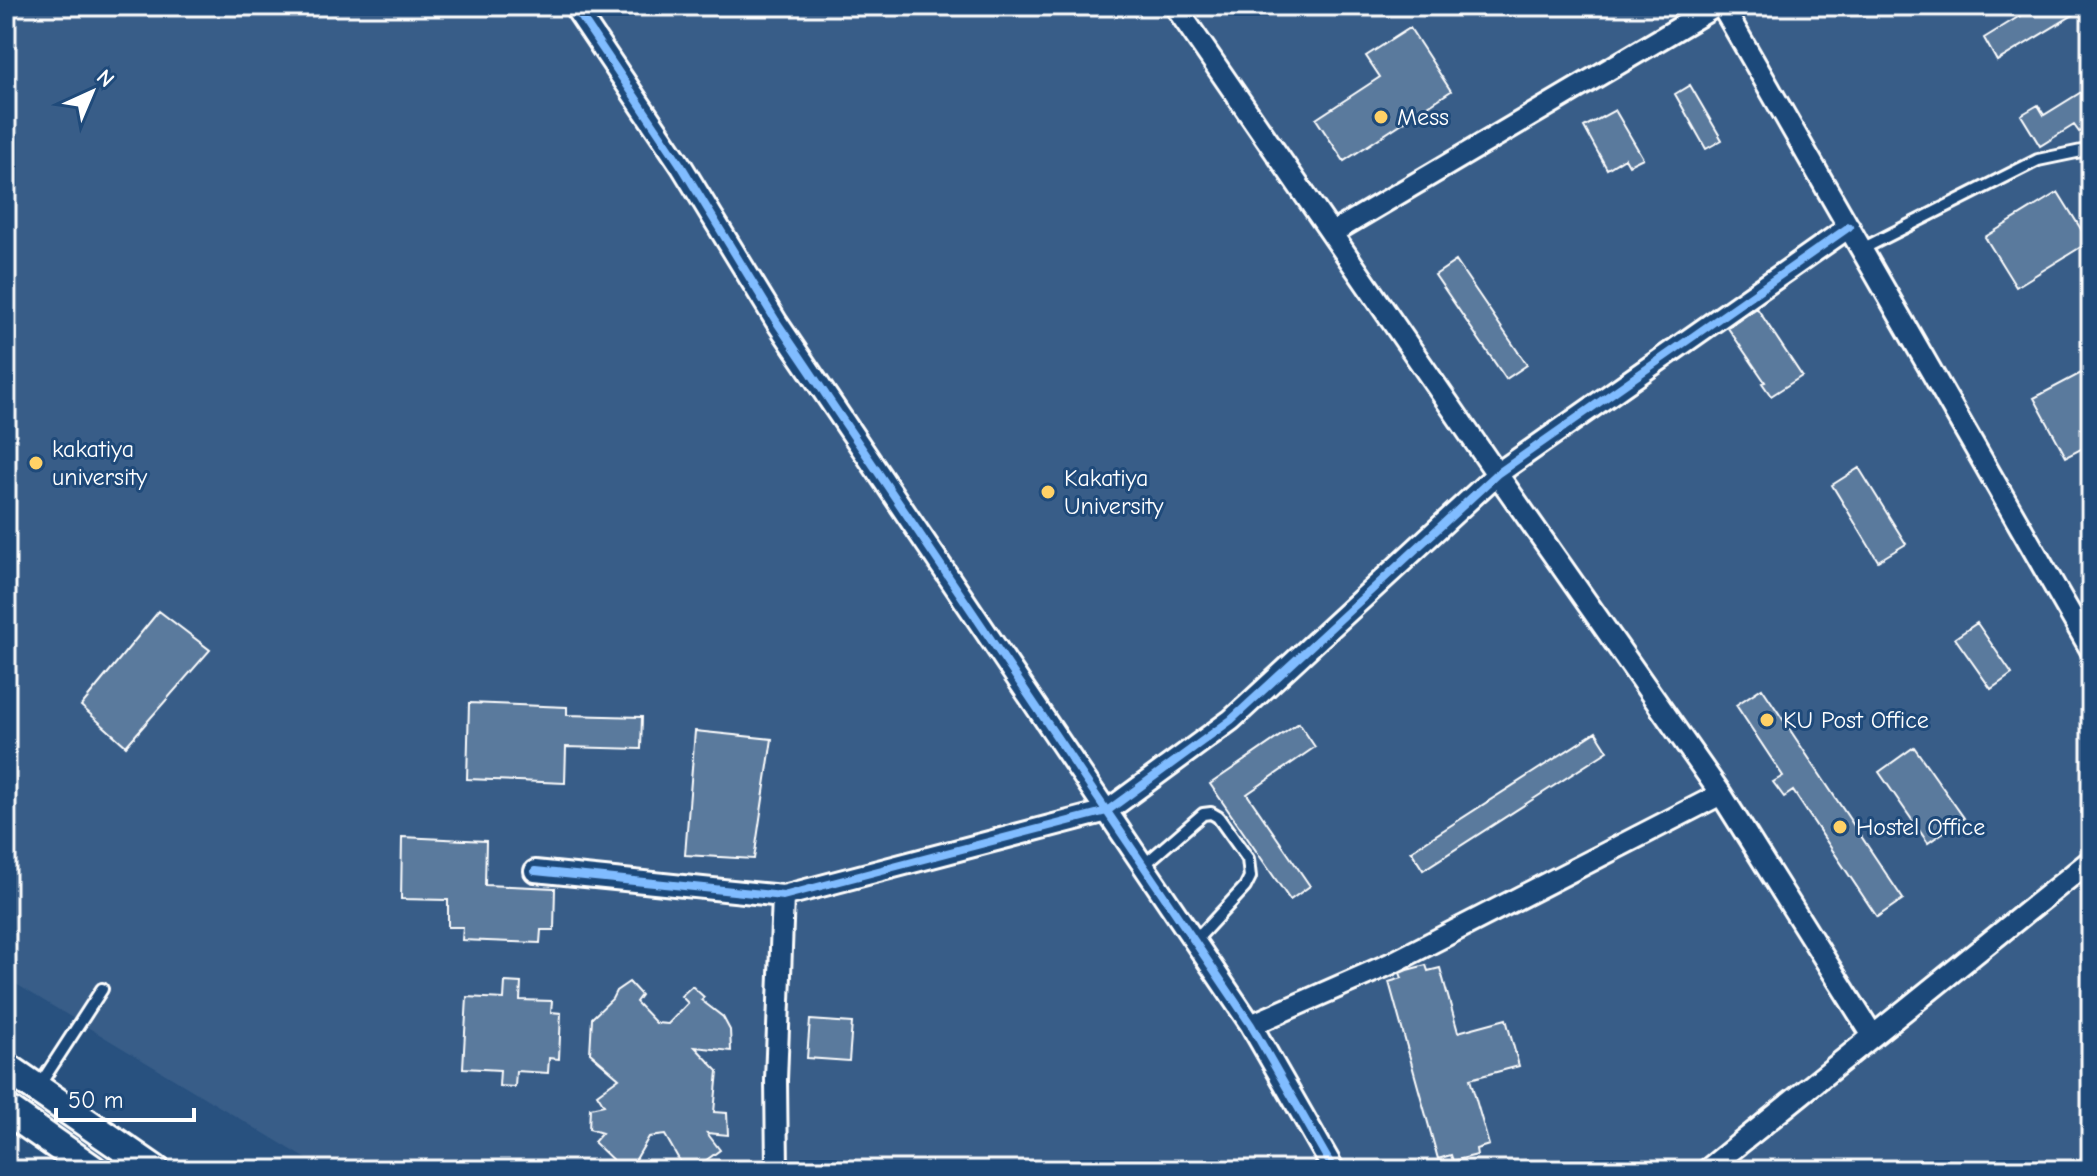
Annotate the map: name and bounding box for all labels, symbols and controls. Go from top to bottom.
north arrow [52,52,132,132]
text: N [91,64,119,93]
place label: Mess [1397,103,1449,131]
marker: Mess [1372,108,1390,126]
place label: kakatiya university [52,435,147,491]
marker: kakatiya university [27,454,45,472]
place label: Kakatiya University [1064,464,1164,520]
marker: Kakatiya University [1039,483,1057,501]
place label: KU Post Office [1783,706,1929,734]
marker: KU Post Office [1758,711,1776,729]
place label: Hostel Office [1856,813,1985,841]
marker: Hostel Office [1831,818,1849,836]
scale bar [56,1072,194,1122]
text: 50 m [68,1086,124,1114]

